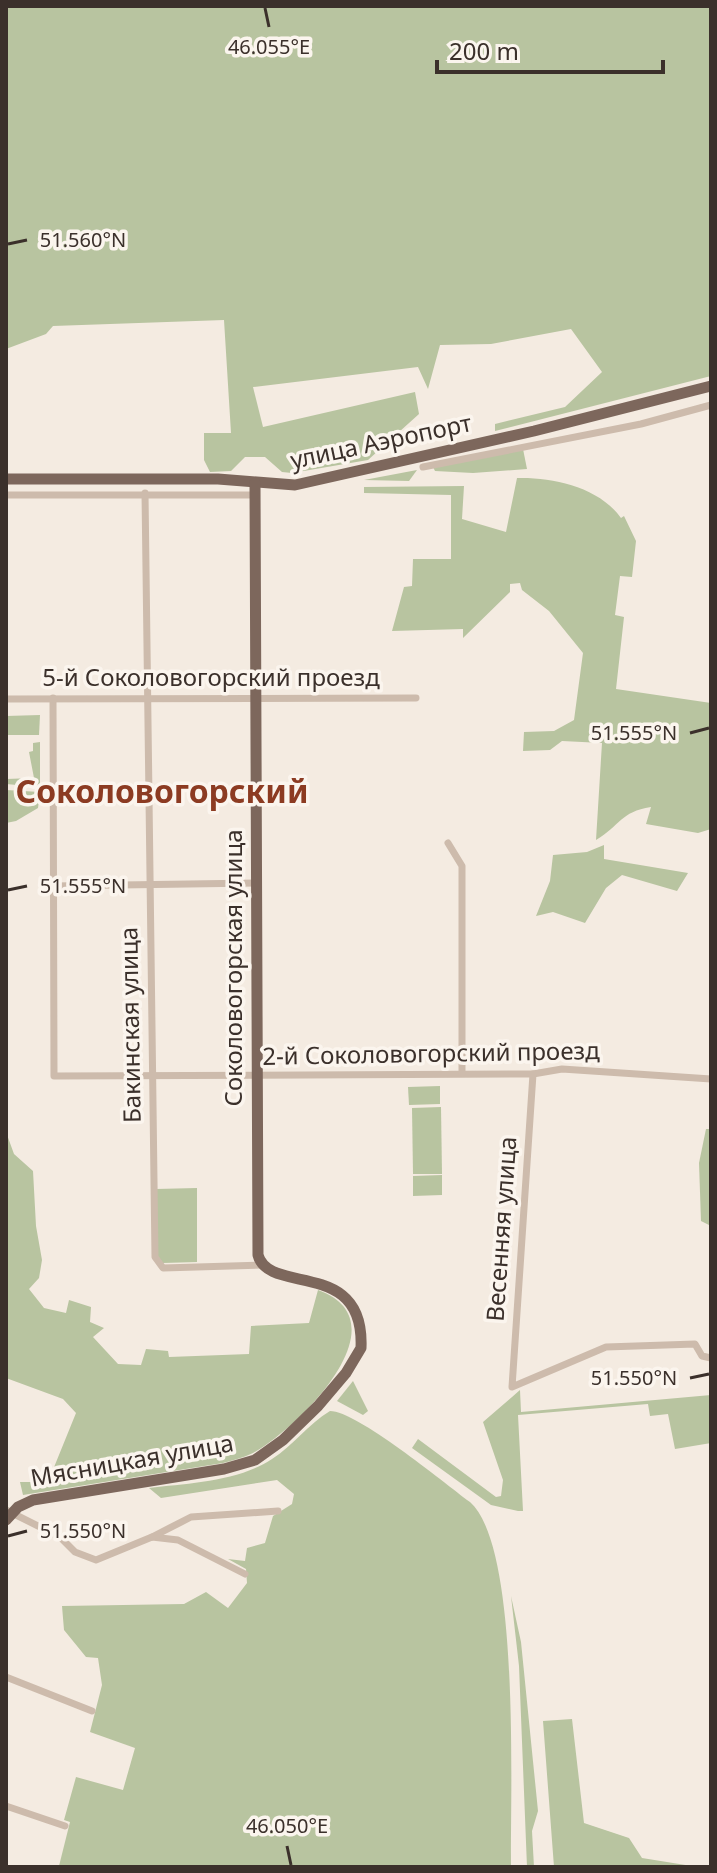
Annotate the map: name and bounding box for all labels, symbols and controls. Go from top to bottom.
scale bar [437,24,663,74]
text: 46.055°E [228,33,310,60]
text: 200 m [449,34,519,67]
text: 51.560°N [40,226,126,253]
street label: улица Аэропорт [287,405,474,476]
street label: 5-й Соколовогорский проезд [42,660,380,693]
text: 51.555°N [591,719,677,746]
district label: Соколовогорский [16,769,308,812]
street label: Соколовогорская улица [216,830,249,1106]
text: 51.555°N [40,872,126,899]
street label: Бакинская улица [111,927,148,1123]
street label: 2-й Соколовогорский проезд [262,1033,600,1072]
street label: Весенняя улица [478,1135,523,1322]
text: 51.550°N [591,1364,677,1391]
street label: Мясницкая улица [28,1425,236,1494]
text: 51.550°N [40,1517,126,1544]
text: 46.050°E [246,1812,328,1839]

